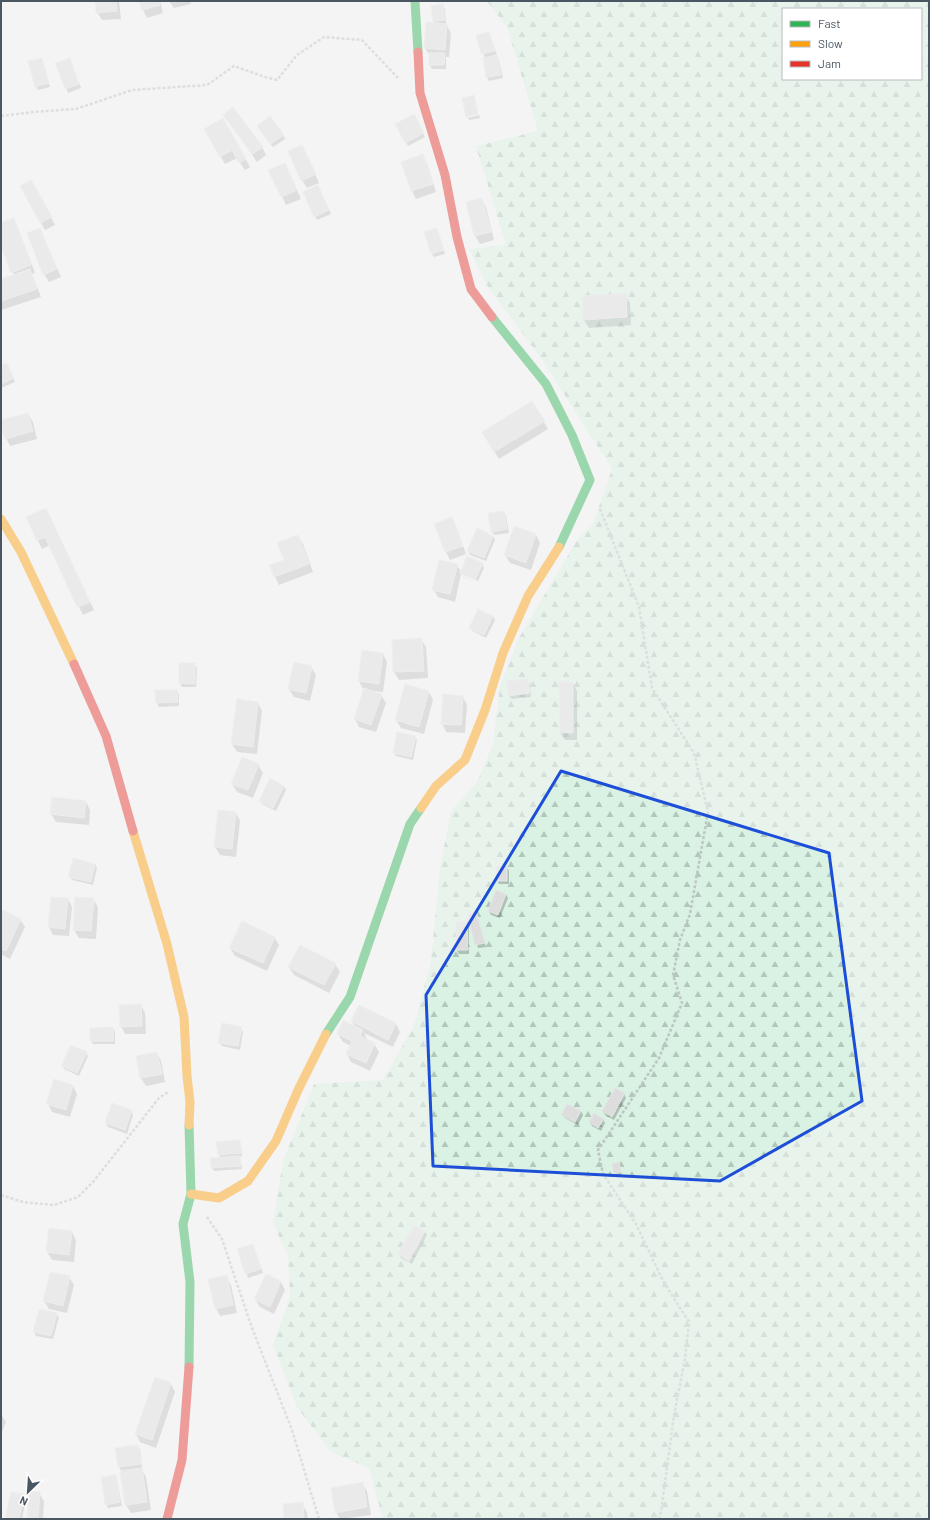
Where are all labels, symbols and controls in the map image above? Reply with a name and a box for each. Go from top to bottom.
legend [782,8,922,80]
text: Fast [818,16,841,30]
text: Slow [818,36,843,50]
text: Jam [818,56,841,70]
north arrow [8,1472,48,1512]
text: N [17,1494,30,1509]

